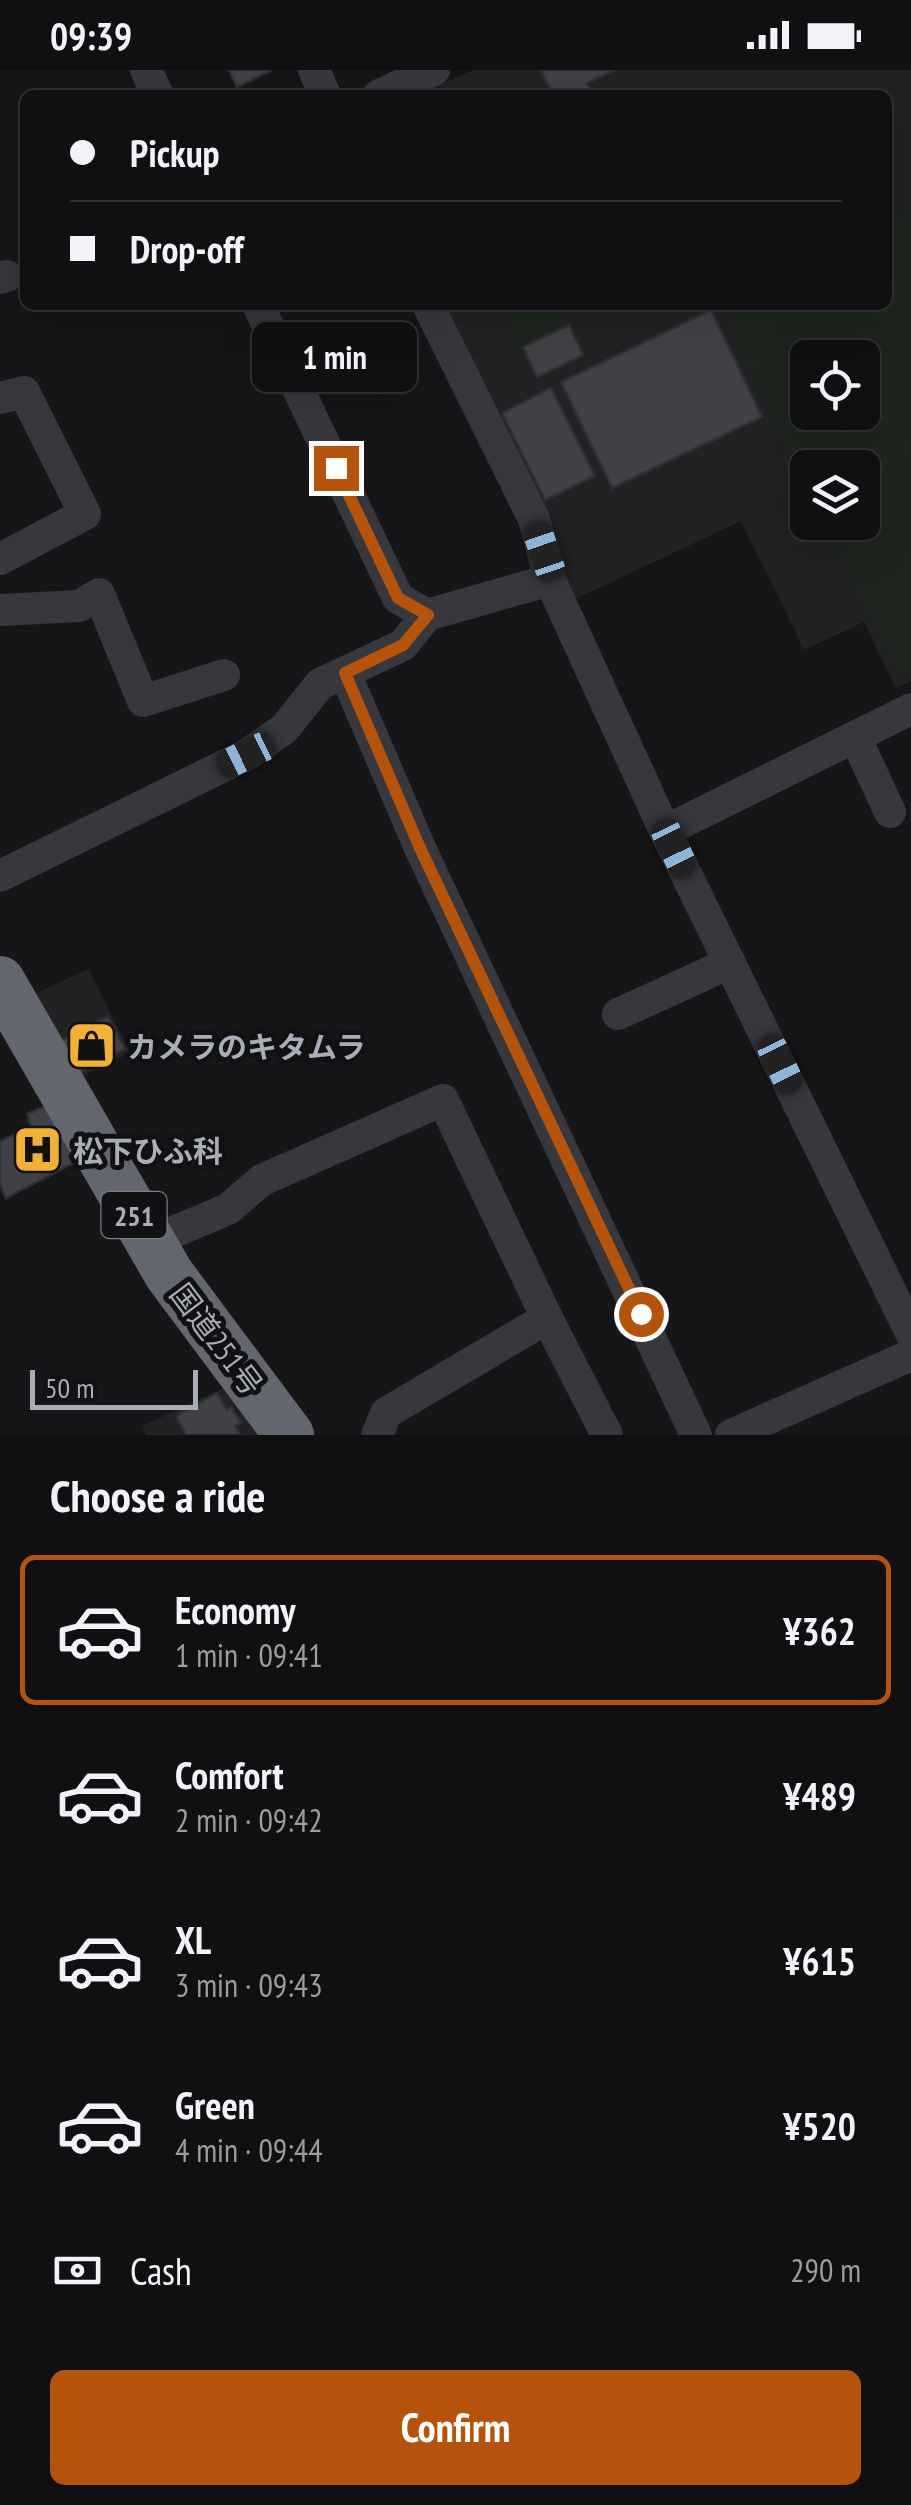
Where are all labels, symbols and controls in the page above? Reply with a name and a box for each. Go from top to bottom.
text: 09:39 [50,11,132,60]
text: Pickup [130,128,220,177]
text: Drop-off [130,224,244,273]
callout: 1 min [254,323,418,393]
text: 1 min [302,336,367,378]
map controls [790,340,880,540]
button: locate [790,340,880,430]
route end [314,446,359,491]
button: layers [790,450,880,540]
car [520,518,568,584]
car [212,728,280,782]
car [647,814,701,882]
shop icon: カメラのキタムラ [66,1020,118,1072]
place label: カメラのキタムラ [127,1027,366,1066]
car [753,1030,807,1098]
hospital icon: 松下ひふ科 [12,1124,64,1176]
place label: 松下ひふ科 [73,1131,223,1170]
road number: 251 [102,1192,166,1238]
street label: 国道251号 [162,1275,272,1403]
route start [619,1292,664,1337]
scale bar [30,1365,198,1410]
text: 50 m [45,1369,94,1406]
text: Choose a ride [50,1466,265,1524]
icon: car [55,1585,145,1675]
text: Economy [175,1585,295,1634]
text: ¥362 [783,1606,856,1655]
text: 1 min · 09:41 [175,1634,323,1676]
icon: car [55,1750,145,1840]
text: Comfort [175,1750,284,1799]
text: ¥489 [783,1771,856,1820]
text: 2 min · 09:42 [175,1799,323,1841]
icon: car [55,1915,145,2005]
text: XL [175,1915,211,1964]
text: ¥615 [783,1936,856,1985]
text: 3 min · 09:43 [175,1964,323,2006]
icon: car [55,2080,145,2170]
text: Green [175,2080,255,2129]
text: ¥520 [783,2101,856,2150]
text: 4 min · 09:44 [175,2129,323,2171]
icon: cash [50,2243,105,2298]
text: Cash [130,2246,192,2295]
text: 290 m [790,2249,861,2291]
button: Confirm [50,2370,861,2485]

